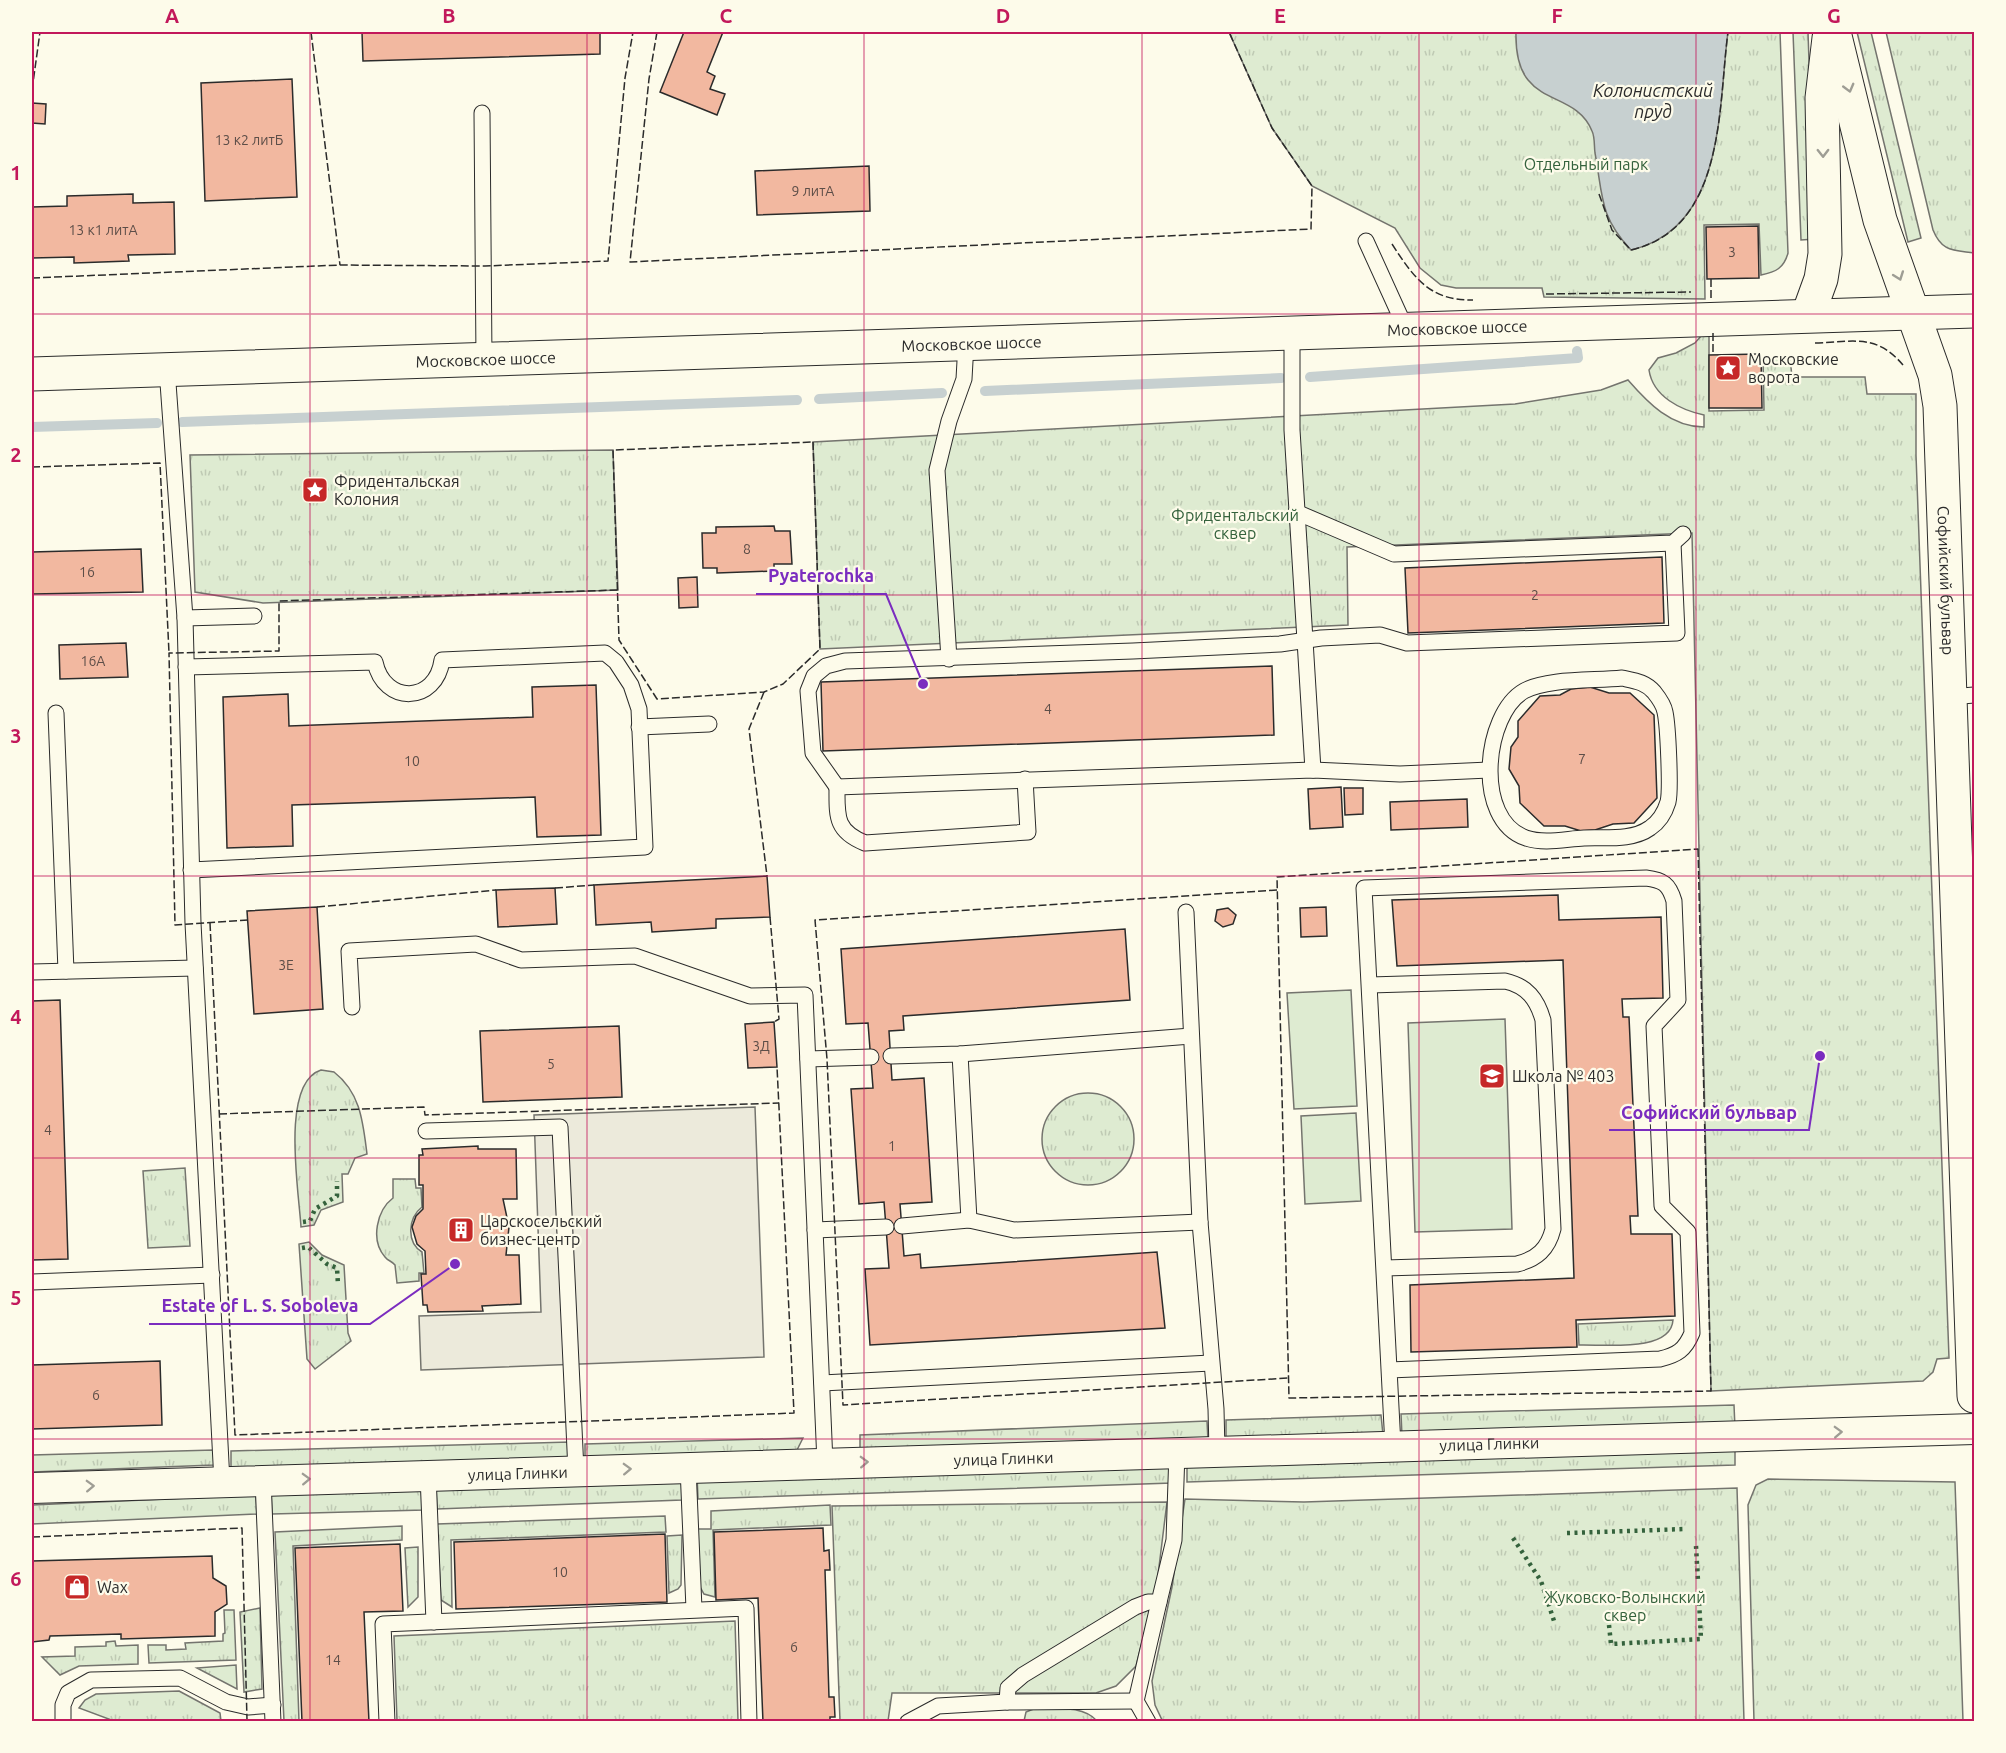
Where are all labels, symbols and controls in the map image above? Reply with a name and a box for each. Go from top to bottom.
text: A [165,4,179,27]
text: B [442,4,456,27]
text: C [720,4,733,27]
text: D [996,4,1010,27]
text: E [1274,4,1286,27]
text: F [1551,4,1563,27]
text: G [1827,4,1841,27]
water label: Колонистский пруд [1593,80,1713,121]
one-way arrow [1842,82,1854,93]
house number: 13 к2 литБ [215,132,283,148]
one-way arrow [1817,148,1830,157]
park label: Отдельный парк [1524,155,1648,173]
text: 1 [10,161,22,184]
house number: 9 литА [792,183,834,199]
house number: 13 к1 литА [68,222,138,238]
house number: 3 [1728,244,1736,260]
one-way arrow [1892,270,1904,281]
street label: Московское шоссе [1387,316,1528,339]
street label: Московское шоссе [901,332,1042,355]
street label: Московское шоссе [415,348,556,371]
place label: Московские ворота [1748,350,1839,386]
place icon: Московские ворота [1713,353,1743,383]
text: 2 [10,443,22,466]
place label: Фридентальская Колония [334,472,460,508]
place icon: Фридентальская Колония [300,475,330,505]
street label: Софийский бульвар [1934,505,1958,656]
park label: Фридентальский сквер [1171,506,1299,542]
house number: 8 [743,541,751,557]
callout: Pyaterochka [756,558,886,594]
house number: 16 [79,564,95,580]
text: Pyaterochka [768,565,874,585]
house number: 2 [1531,587,1539,603]
house number: 16А [81,653,105,669]
house number: 4 [1044,701,1052,717]
text: 3 [10,724,22,747]
house number: 7 [1578,751,1586,767]
house number: 10 [404,753,420,769]
house number: 3Е [278,957,294,973]
text: 4 [10,1005,22,1028]
house number: 3Д [752,1038,770,1054]
house number: 5 [547,1056,555,1072]
school or university icon: Школа № 403 [1477,1061,1507,1091]
place label: Школа № 403 [1512,1067,1614,1085]
callout: Софийский бульвар [1609,1094,1809,1130]
text: Софийский бульвар [1621,1102,1797,1122]
house number: 4 [44,1122,52,1138]
house number: 1 [888,1138,896,1154]
place label: Царскосельский бизнес-центр [480,1212,602,1248]
building icon: Царскосельский бизнес-центр [446,1215,476,1245]
text: 5 [10,1286,22,1309]
callout: Estate of L. S. Soboleva [149,1288,370,1324]
text: Estate of L. S. Soboleva [161,1295,359,1315]
house number: 6 [92,1387,100,1403]
one-way arrow [1834,1426,1843,1439]
street label: улица Глинки [1439,1433,1540,1454]
street label: улица Глинки [953,1448,1054,1469]
one-way arrow [859,1456,868,1468]
street label: улица Глинки [468,1463,568,1484]
one-way arrow [622,1463,631,1476]
one-way arrow [301,1473,310,1485]
one-way arrow [85,1479,94,1492]
house number: 10 [552,1564,568,1580]
text: 6 [10,1567,22,1590]
shop icon: Wax [62,1572,92,1602]
place label: Wax [97,1578,128,1596]
park label: Жуковско-Волынский сквер [1544,1588,1706,1624]
house number: 6 [790,1639,798,1655]
house number: 14 [325,1652,341,1668]

